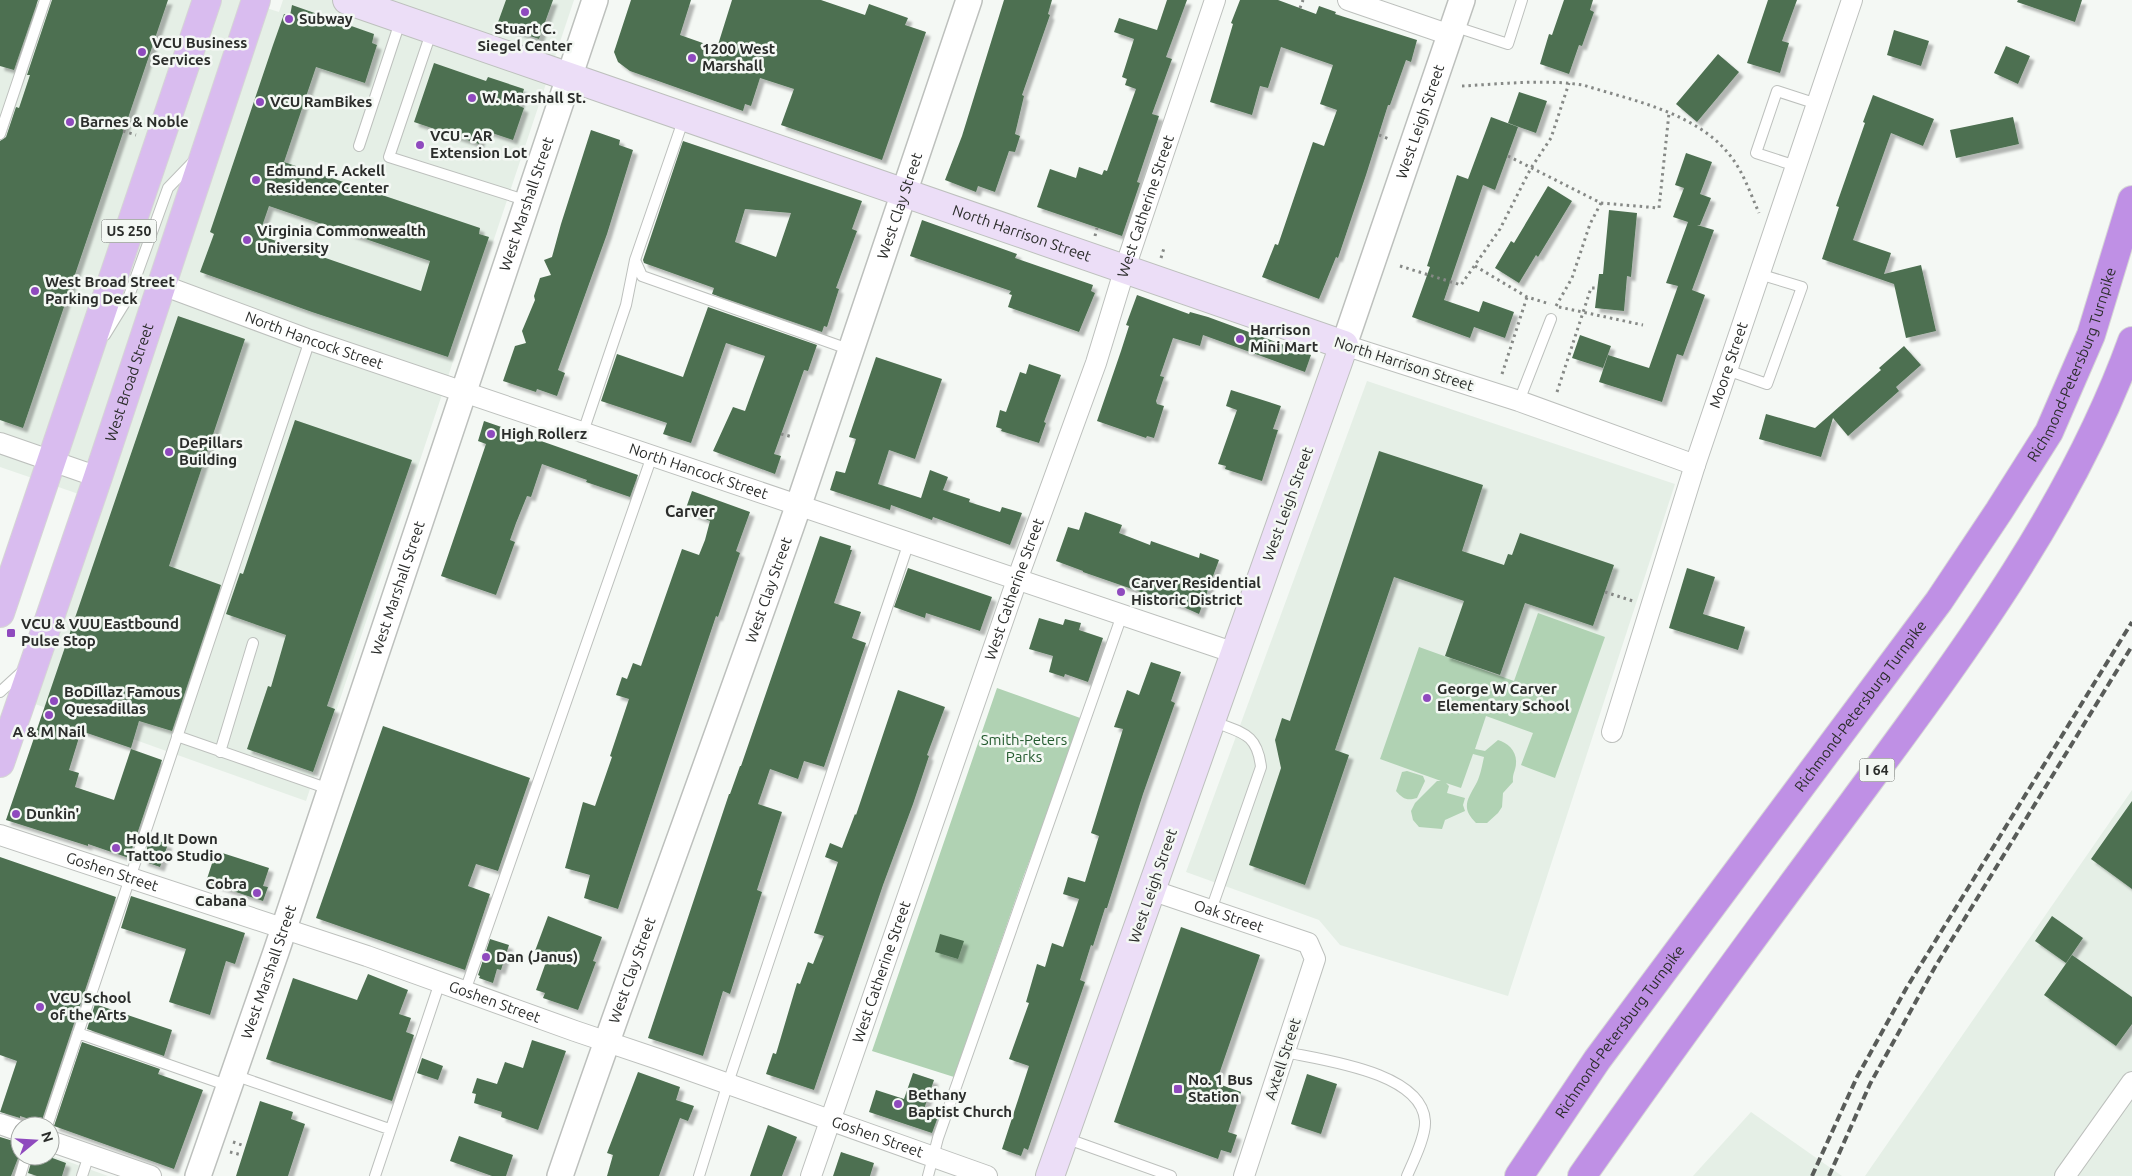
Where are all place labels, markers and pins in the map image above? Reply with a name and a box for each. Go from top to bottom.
marker: Stuart C. Siegel Center [519,6,531,18]
place label: Subway [299,10,353,27]
marker: Subway [283,13,295,25]
place label: Stuart C. Siegel Center [478,20,573,54]
place label: VCU Business Services [152,34,247,68]
place label: 1200 West Marshall [702,40,776,74]
marker: VCU Business Services [136,46,148,58]
marker: 1200 West Marshall [686,52,698,64]
place label: W. Marshall St. [482,89,586,106]
marker: W. Marshall St. [466,92,478,104]
place label: VCU RamBikes [270,93,372,110]
marker: VCU RamBikes [254,96,266,108]
place label: Barnes & Noble [80,113,189,130]
marker: Barnes & Noble [64,116,76,128]
place label: VCU - AR Extension Lot [430,127,528,161]
marker: VCU - AR Extension Lot [414,139,426,151]
place label: Edmund F. Ackell Residence Center [266,162,390,196]
marker: Edmund F. Ackell Residence Center [250,174,262,186]
place label: Virginia Commonwealth University [257,222,426,256]
marker: Virginia Commonwealth University [241,234,253,246]
place label: West Broad Street Parking Deck [45,273,175,307]
marker: West Broad Street Parking Deck [29,285,41,297]
place label: Harrison Mini Mart [1250,321,1319,355]
marker: Harrison Mini Mart [1234,333,1246,345]
place label: High Rollerz [501,425,587,442]
marker: High Rollerz [485,428,497,440]
place label: DePillars Building [179,434,243,468]
marker: DePillars Building [163,446,175,458]
place label: Carver Residential Historic District [1131,574,1261,608]
marker: Carver Residential Historic District [1115,586,1127,598]
place label: VCU & VUU Eastbound Pulse Stop [21,615,179,649]
marker: VCU & VUU Eastbound Pulse Stop [5,627,17,639]
place label: George W Carver Elementary School [1437,680,1570,714]
place label: BoDillaz Famous Quesadillas [64,683,180,717]
marker: George W Carver Elementary School [1421,692,1433,704]
marker: BoDillaz Famous Quesadillas [48,695,60,707]
marker: A & M Nail [43,709,55,721]
place label: A & M Nail [13,723,86,740]
place label: Dunkin' [26,805,79,822]
marker: Dunkin' [10,808,22,820]
place label: Hold It Down Tattoo Studio [126,830,222,864]
marker: Hold It Down Tattoo Studio [110,842,122,854]
place label: Cobra Cabana [195,875,247,909]
marker: Cobra Cabana [251,887,263,899]
place label: Dan (Janus) [496,948,578,965]
marker: Dan (Janus) [480,951,492,963]
place label: VCU School of the Arts [50,989,132,1023]
marker: VCU School of the Arts [34,1001,46,1013]
place label: No. 1 Bus Station [1188,1071,1253,1105]
marker: No. 1 Bus Station [1172,1083,1184,1095]
place label: Bethany Baptist Church [908,1086,1012,1120]
marker: Bethany Baptist Church [892,1098,904,1110]

